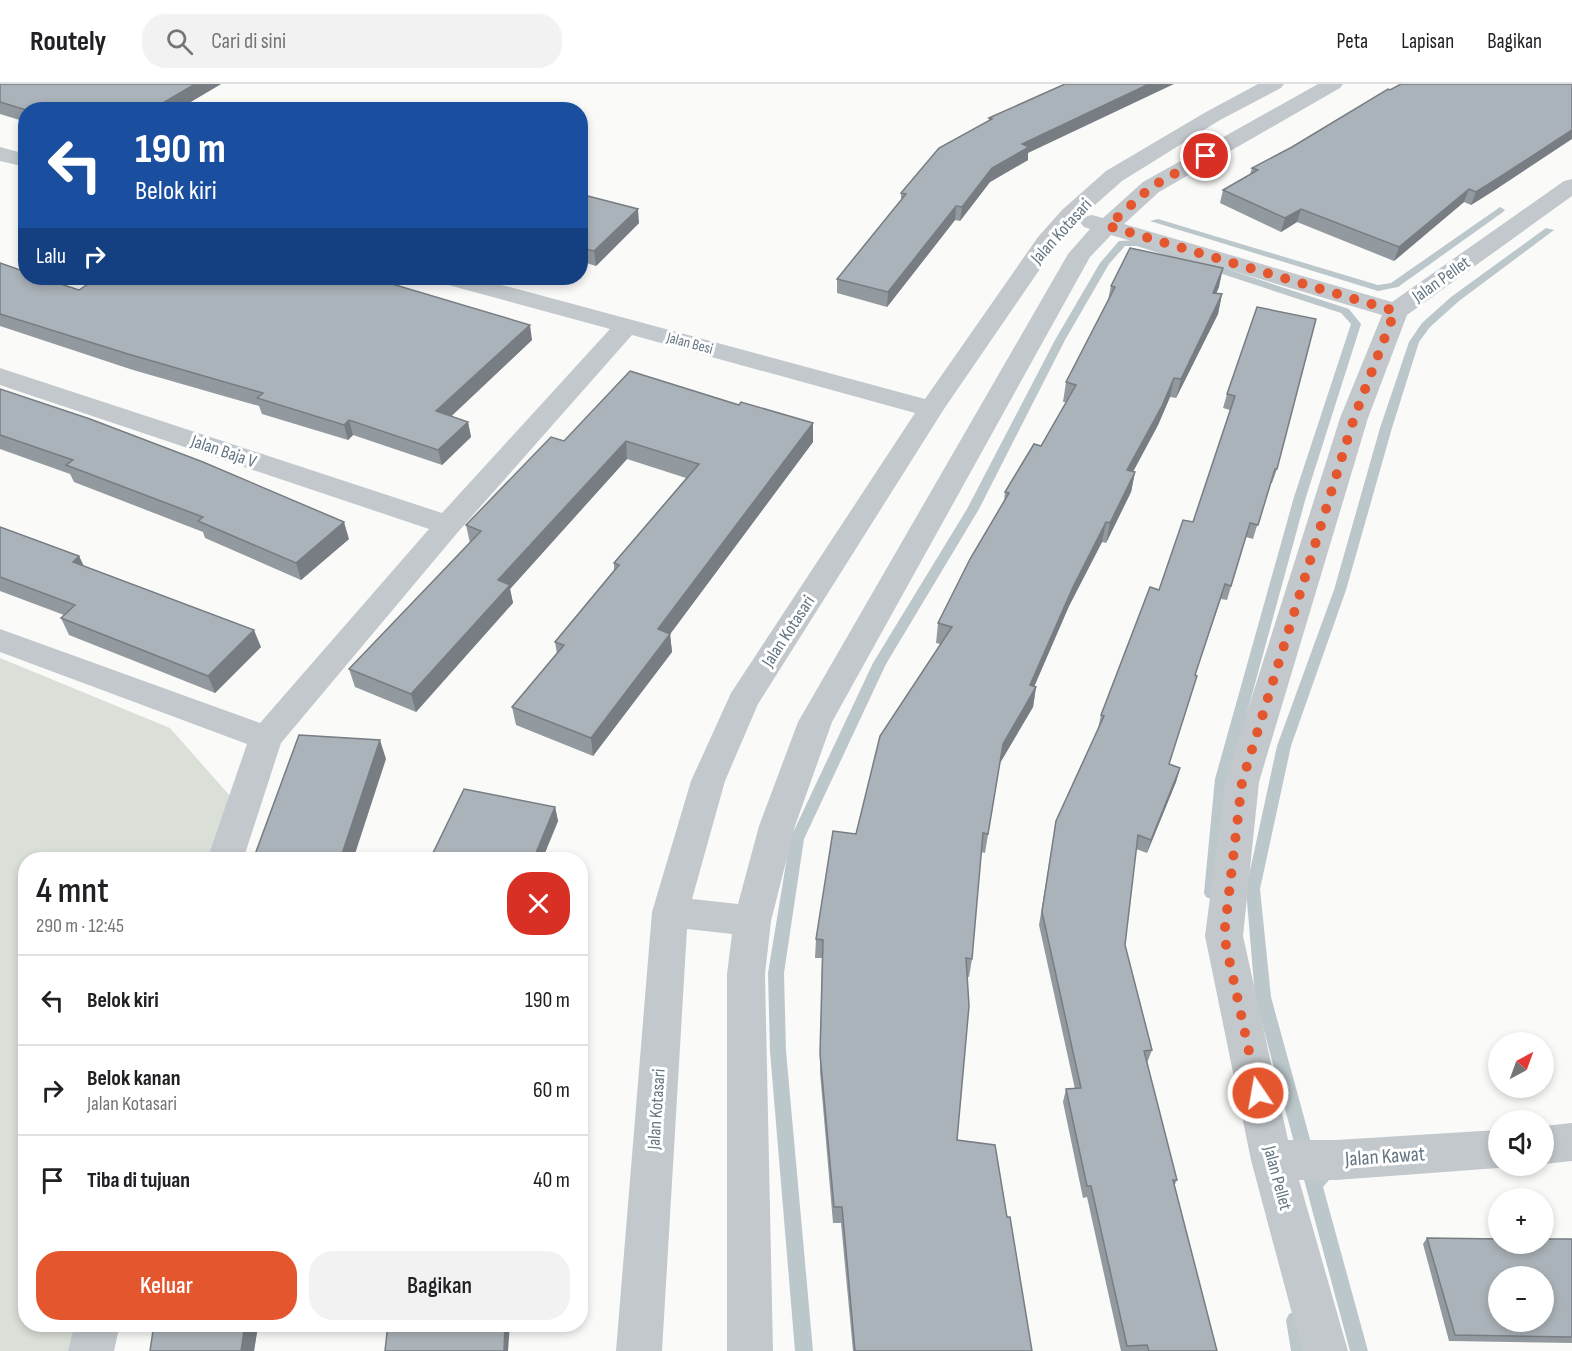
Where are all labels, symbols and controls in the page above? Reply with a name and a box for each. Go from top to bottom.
search box [142,14,562,68]
text: Routely [30,25,106,58]
icon: search [163,25,196,58]
text: Cari di sini [211,28,286,55]
text: Peta [1337,29,1368,54]
text: Lapisan [1401,29,1454,54]
text: Bagikan [1487,29,1542,54]
text: 190 m [135,124,226,175]
icon: left [36,126,114,204]
pin [1180,130,1231,181]
icon: arrive [1189,139,1222,172]
text: Belok kiri [135,175,217,207]
street label: Jalan Kotasari [1026,194,1096,269]
icon: right [78,240,111,273]
text: Lalu [36,243,66,270]
street label: Jalan Pellet [1408,252,1475,307]
street label: Jalan Besi [664,328,715,359]
street label: Jalan Baja V [188,430,259,472]
street label: Jalan Kotasari [757,592,819,672]
text: 4 mnt [36,870,109,913]
button: close [507,872,570,935]
text: 290 m · 12:45 [36,914,124,938]
icon: left [36,984,69,1017]
text: Belok kiri [87,987,159,1014]
text: 190 m [525,987,570,1014]
north arrow [1488,1032,1554,1098]
map controls [1488,1032,1554,1332]
position arrow [1226,1061,1290,1125]
text: Belok kanan [87,1065,180,1092]
street label: Jalan Kotasari [643,1068,670,1151]
icon: right [36,1074,69,1107]
text: 60 m [533,1077,570,1104]
text: Jalan Kotasari [87,1092,177,1116]
button: sound [1488,1110,1554,1176]
street label: Jalan Kawat [1343,1141,1426,1172]
street label: Jalan Pellet [1259,1143,1296,1213]
icon: arrive [36,1164,69,1197]
text: Tiba di tujuan [87,1167,190,1194]
text: 40 m [533,1167,570,1194]
button: + [1488,1188,1554,1254]
button: Keluar [36,1251,297,1320]
button: Bagikan [309,1251,570,1320]
button: − [1488,1266,1554,1332]

